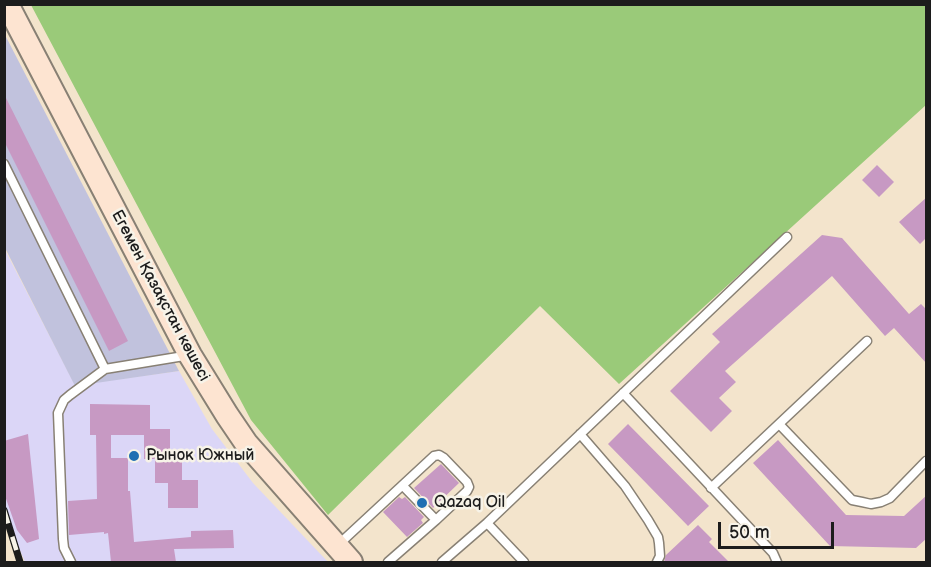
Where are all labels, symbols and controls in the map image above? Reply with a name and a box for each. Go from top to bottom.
street label: Егемен Қазақстан көшесі [107,207,213,385]
place label: Рынок Южный [146,446,254,466]
marker: Рынок Южный [127,449,141,463]
place label: Qazaq Oil [434,493,505,513]
marker: Qazaq Oil [415,496,429,510]
scale bar [721,510,836,548]
text: 50 m [729,522,770,543]

